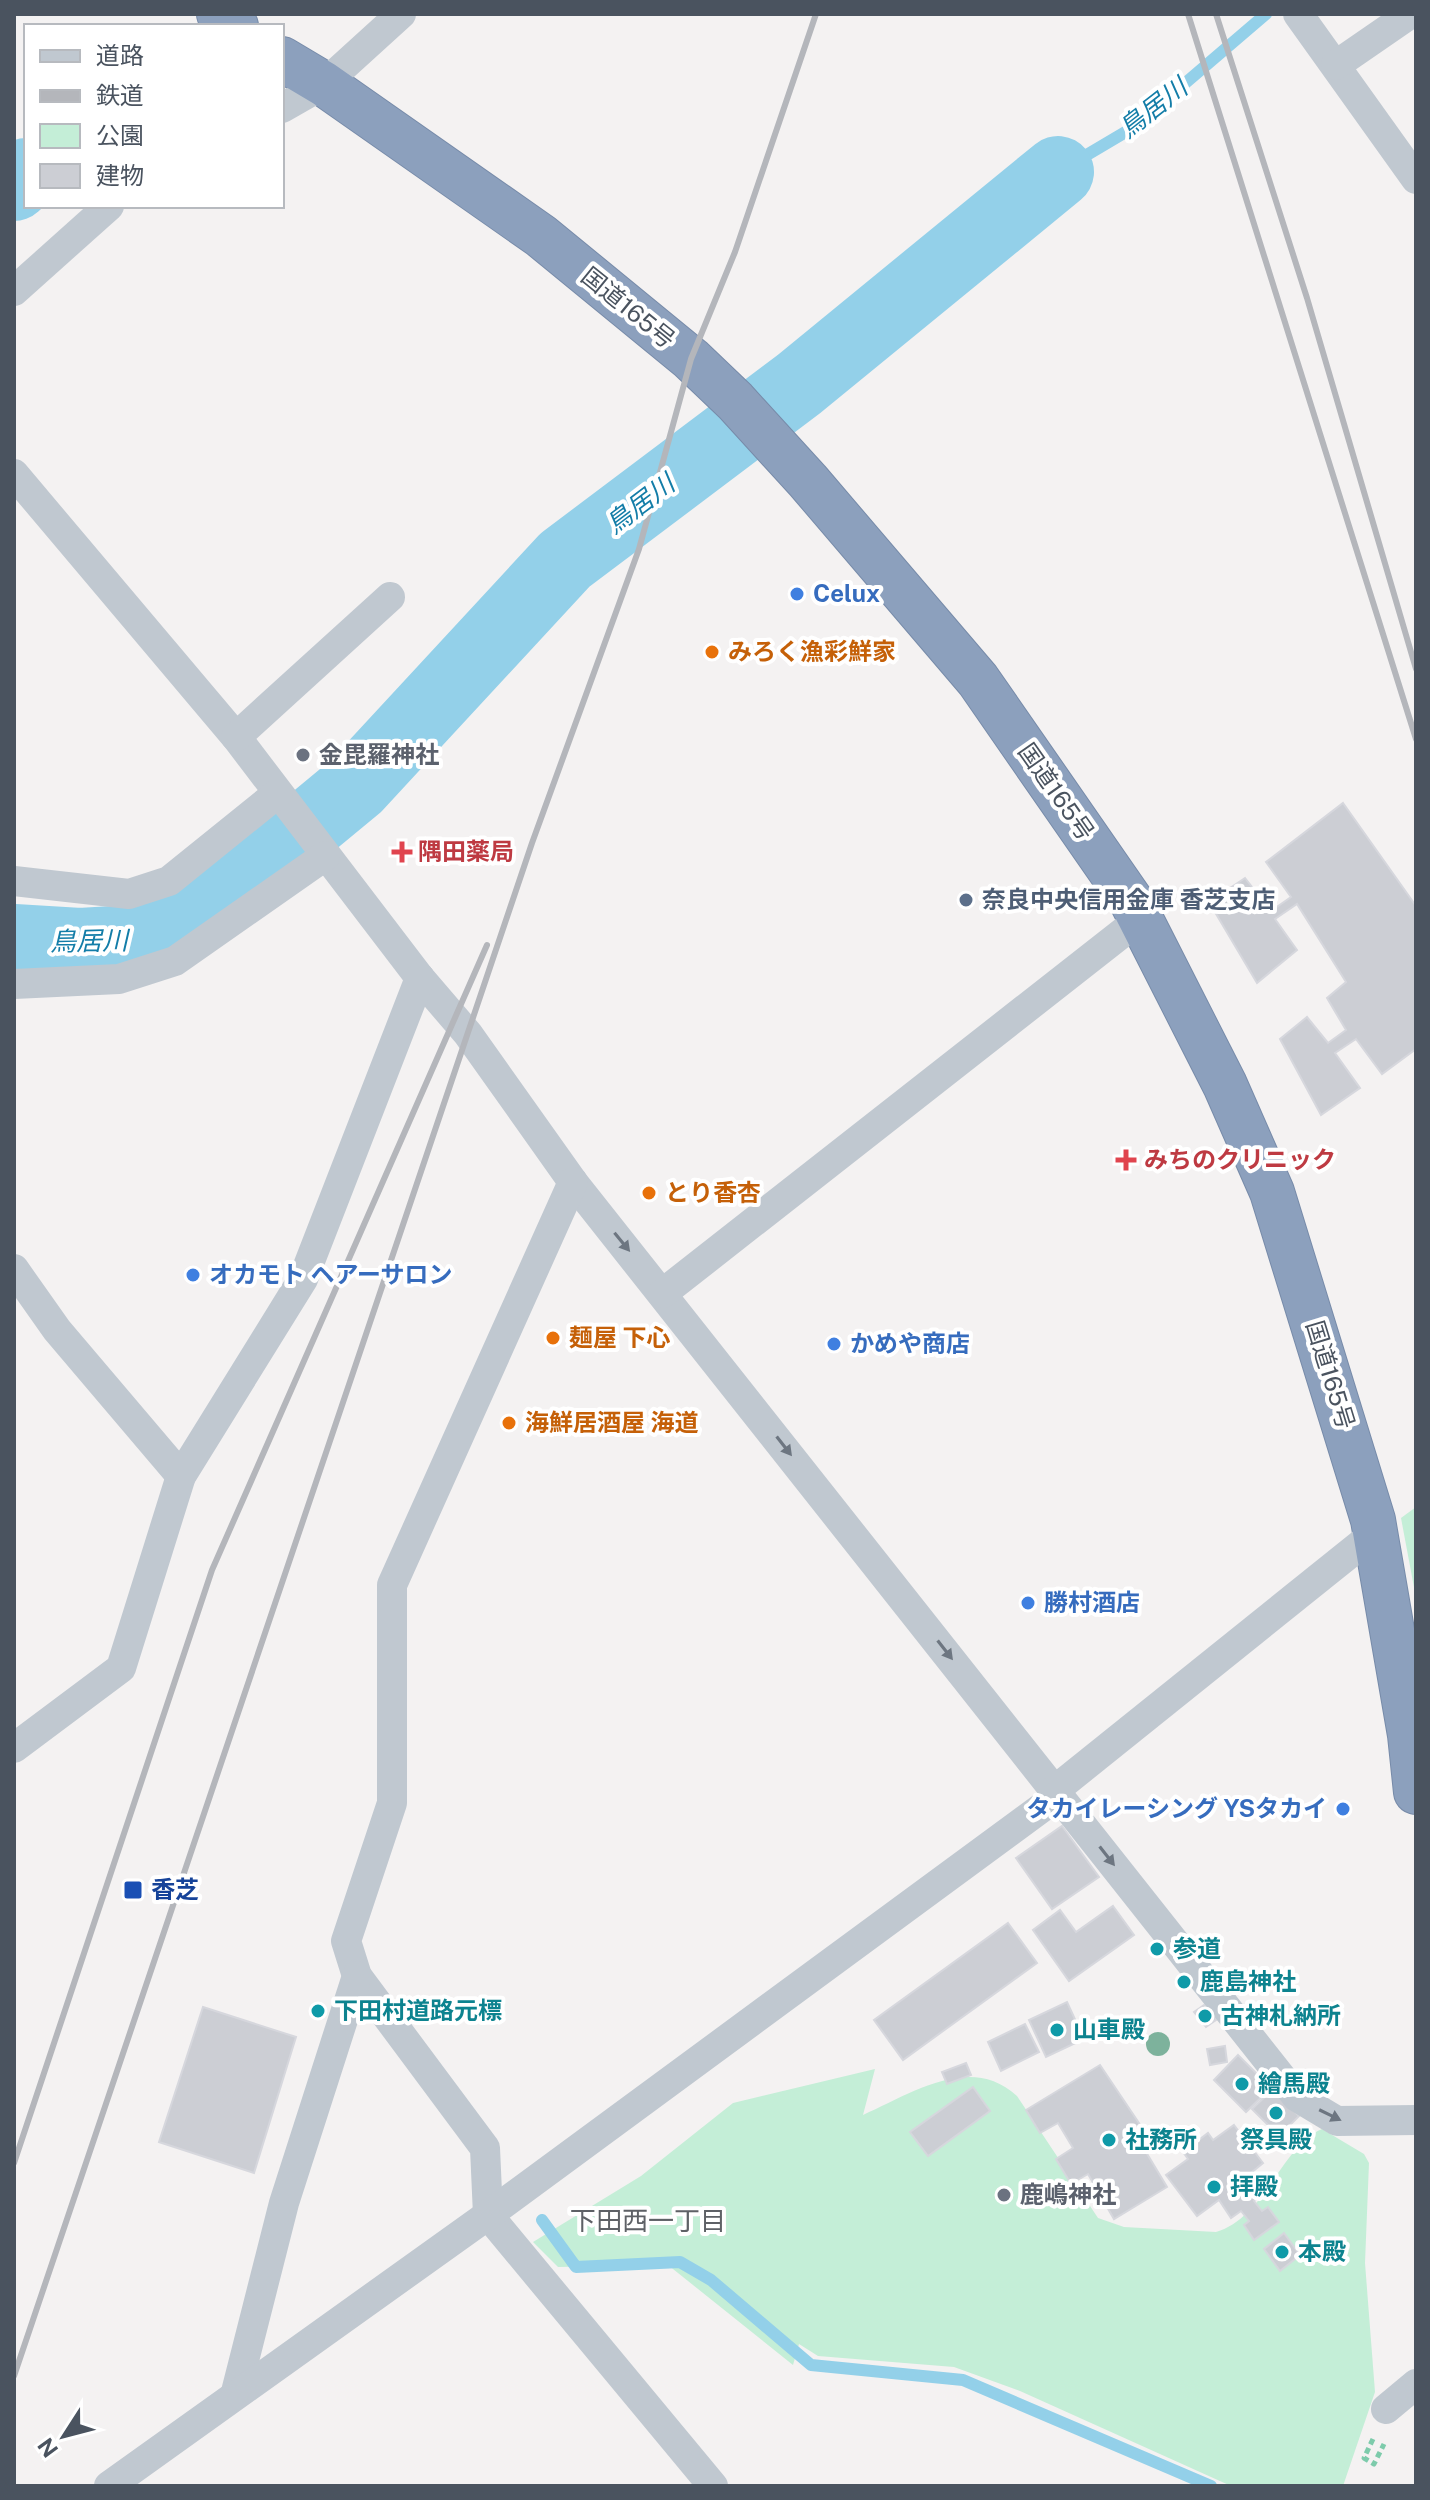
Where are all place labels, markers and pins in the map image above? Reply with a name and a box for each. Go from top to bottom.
place label: Celux [813,579,880,607]
marker: Celux [788,585,806,603]
place label: みろく漁彩鮮家 [728,637,896,665]
marker: みろく漁彩鮮家 [703,643,721,661]
place label: 金毘羅神社 [319,740,439,768]
marker: 金毘羅神社 [294,746,312,764]
place label: 隅田薬局 [418,837,514,865]
marker: 隅田薬局 [393,843,411,861]
place label: 奈良中央信用金庫 香芝支店 [982,885,1275,913]
marker: 奈良中央信用金庫 香芝支店 [957,891,975,909]
place label: みちのクリニック [1144,1145,1336,1173]
marker: みちのクリニック [1115,1149,1137,1171]
place label: とり香杏 [665,1178,761,1206]
marker: とり香杏 [640,1184,658,1202]
place label: オカモト ヘアーサロン [209,1260,453,1288]
marker: オカモト ヘアーサロン [184,1266,202,1284]
place label: 麺屋 下心 [569,1323,670,1351]
marker: 麺屋 下心 [544,1329,562,1347]
place label: かめや商店 [850,1329,970,1357]
marker: かめや商店 [825,1335,843,1353]
place label: 海鮮居酒屋 海道 [525,1408,698,1436]
marker: 海鮮居酒屋 海道 [500,1414,518,1432]
place label: 勝村酒店 [1044,1588,1140,1616]
marker: 勝村酒店 [1019,1594,1037,1612]
place label: タカイレーシング YSタカイ [1027,1794,1327,1822]
marker: タカイレーシング YSタカイ [1334,1800,1352,1818]
place label: 香芝 [151,1875,199,1903]
marker: 香芝 [122,1879,144,1901]
place label: 参道 [1173,1934,1221,1962]
marker: 参道 [1148,1940,1166,1958]
place label: 鹿島神社 [1200,1967,1296,1995]
marker: 鹿島神社 [1175,1973,1193,1991]
place label: 下田村道路元標 [334,1996,502,2024]
place label: 古神札納所 [1221,2001,1341,2029]
marker: 下田村道路元標 [309,2002,327,2020]
marker: 古神札納所 [1196,2007,1214,2025]
place label: 山車殿 [1073,2015,1145,2043]
marker: 山車殿 [1048,2021,1066,2039]
place label: 繪馬殿 [1258,2069,1330,2097]
marker: 繪馬殿 [1233,2075,1251,2093]
marker: 祭具殿 [1267,2104,1285,2122]
place label: 社務所 [1125,2125,1197,2153]
place label: 祭具殿 [1240,2125,1312,2153]
marker: 社務所 [1100,2131,1118,2149]
place label: 拝殿 [1230,2172,1278,2200]
marker: 拝殿 [1205,2178,1223,2196]
place label: 鹿嶋神社 [1020,2180,1116,2208]
marker: 鹿嶋神社 [995,2186,1013,2204]
place label: 本殿 [1298,2237,1346,2265]
marker: 本殿 [1273,2243,1291,2261]

